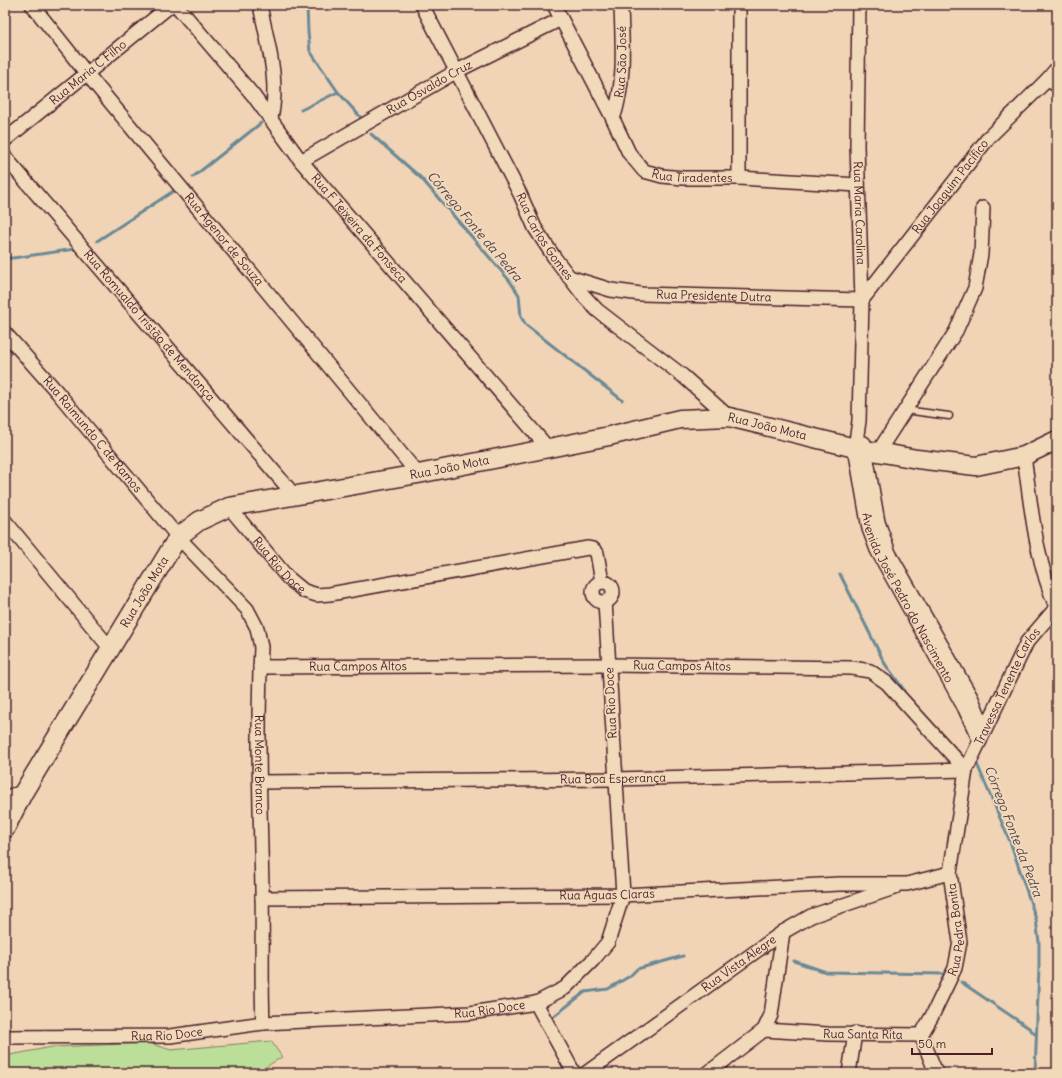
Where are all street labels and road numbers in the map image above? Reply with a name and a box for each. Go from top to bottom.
street label: Rua São José [611,26,629,99]
street label: Rua Maria C Filho [46,36,129,108]
street label: Rua Osvaldo Cruz [383,57,475,117]
street label: Rua Joaquim Pacífico [908,136,992,237]
street label: Rua Maria Carolina [850,161,869,265]
street label: Rua Tiradentes [650,165,732,185]
street label: Rua F Teixeira da Fonseca [308,170,411,286]
street label: Rua Agenor de Souza [182,190,267,289]
street label: Rua Carlos Gomes [513,190,577,283]
street label: Rua Romualdo Tristão de Mendonça [81,247,219,404]
street label: Rua Presidente Dutra [656,286,772,305]
street label: Rua Raimundo C de Ramos [40,373,146,495]
street label: Rua João Mota [726,409,808,443]
street label: Rua João Mota [409,452,491,482]
street label: Avenida José Pedro do Nascimento [859,512,957,685]
street label: Rua Rio Doce [250,534,309,596]
street label: Rua João Mota [117,553,172,630]
street label: Travessa Tenente Carlos [971,624,1043,747]
street label: Rua Campos Altos [633,657,731,674]
street label: Rua Campos Altos [309,658,407,674]
street label: Rua Rio Doce [601,667,620,739]
street label: Rua Monte Branco [252,715,268,815]
street label: Rua Boa Esperança [560,770,666,786]
street label: Rua Pedra Bonita [944,882,967,979]
street label: Rua Águas Claras [559,885,655,903]
street label: Rua Vista Alegre [698,931,779,995]
street label: Rua Rio Doce [454,997,526,1021]
street label: Rua Rio Doce [131,1024,204,1043]
street label: Rua Santa Rita [823,1026,903,1042]

